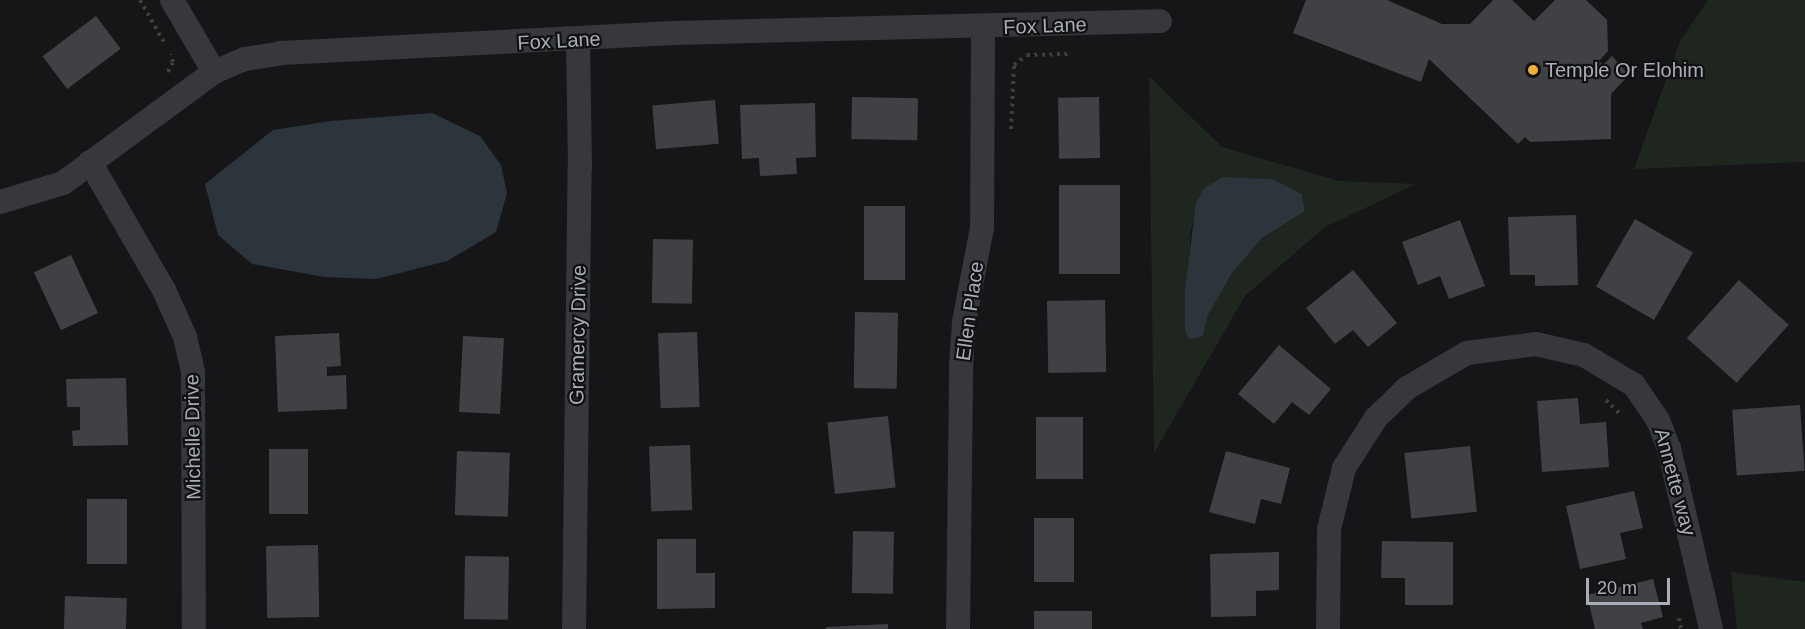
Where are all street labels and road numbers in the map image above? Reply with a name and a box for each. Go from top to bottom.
street label: Fox Lane [1003,13,1087,39]
street label: Fox Lane [517,27,601,55]
street label: Ellen Place [951,260,989,362]
street label: Gramercy Drive [565,265,591,405]
street label: Michelle Drive [180,374,206,500]
street label: Annette way [1649,426,1701,538]

